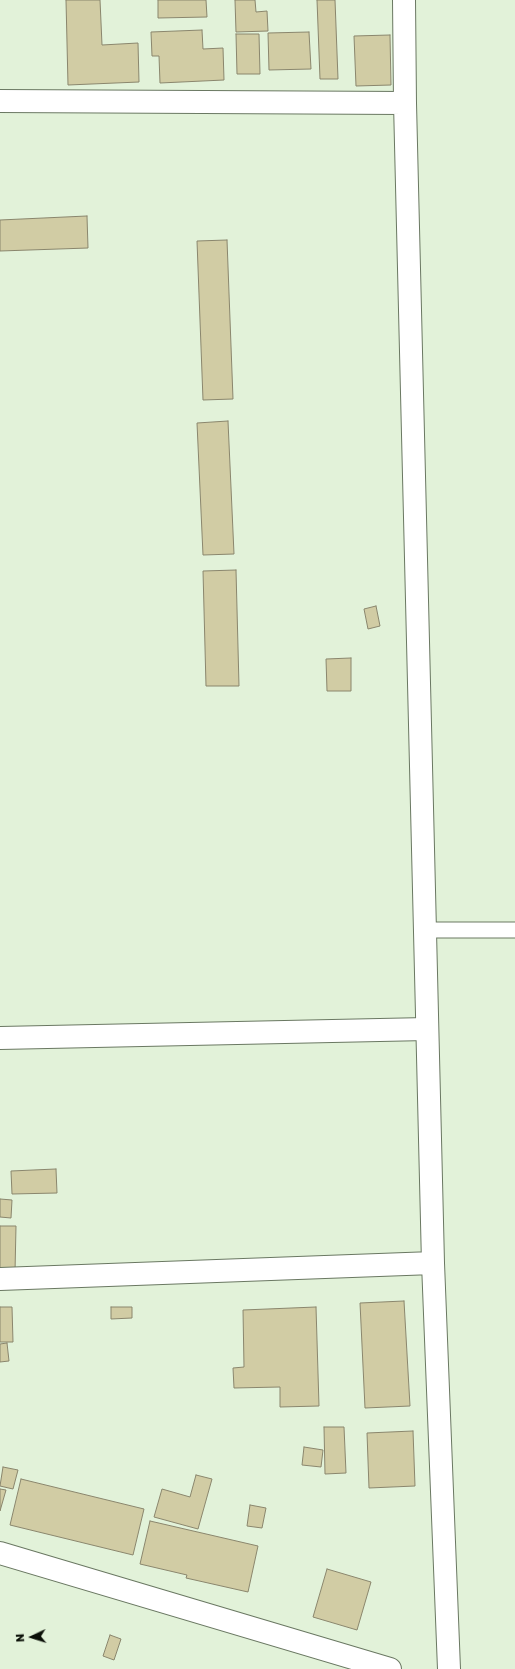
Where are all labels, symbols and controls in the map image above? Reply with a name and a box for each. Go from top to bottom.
north arrow [12,1617,52,1657]
text: N [13,1633,26,1643]

